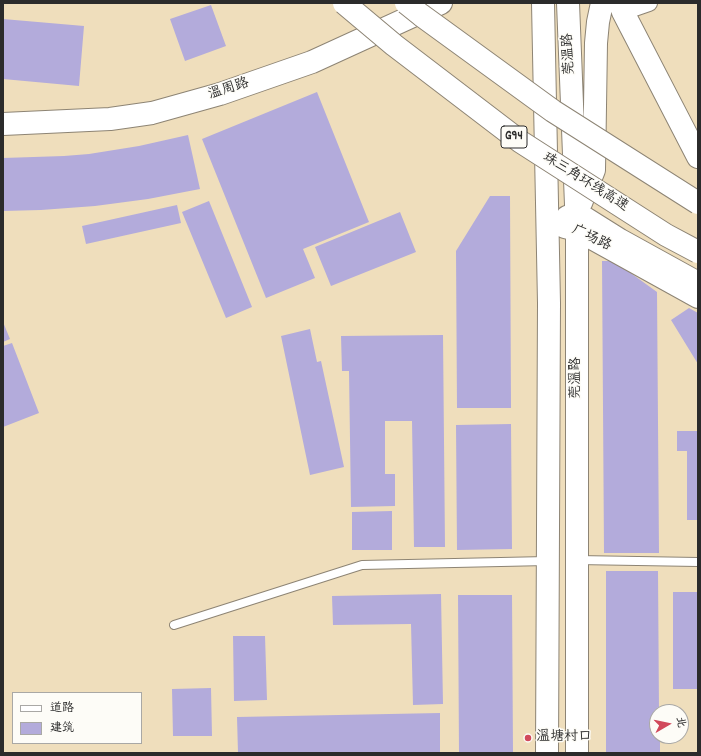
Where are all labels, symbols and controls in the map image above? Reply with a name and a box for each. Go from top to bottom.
street label: 莞温路 [561,33,579,75]
street label: 温周路 [206,76,252,104]
road number: G94 [501,126,527,148]
street label: 珠三角环线高速 [539,150,631,216]
street label: 广场路 [568,223,614,255]
street label: 莞温路 [569,357,585,399]
legend [12,692,142,744]
text: 道路 [50,700,74,717]
north arrow [649,704,689,744]
text: 北 [671,716,689,729]
text: 建筑 [50,720,74,737]
place label: 温塘村口 [536,730,592,746]
marker: 温塘村口 [523,733,533,743]

